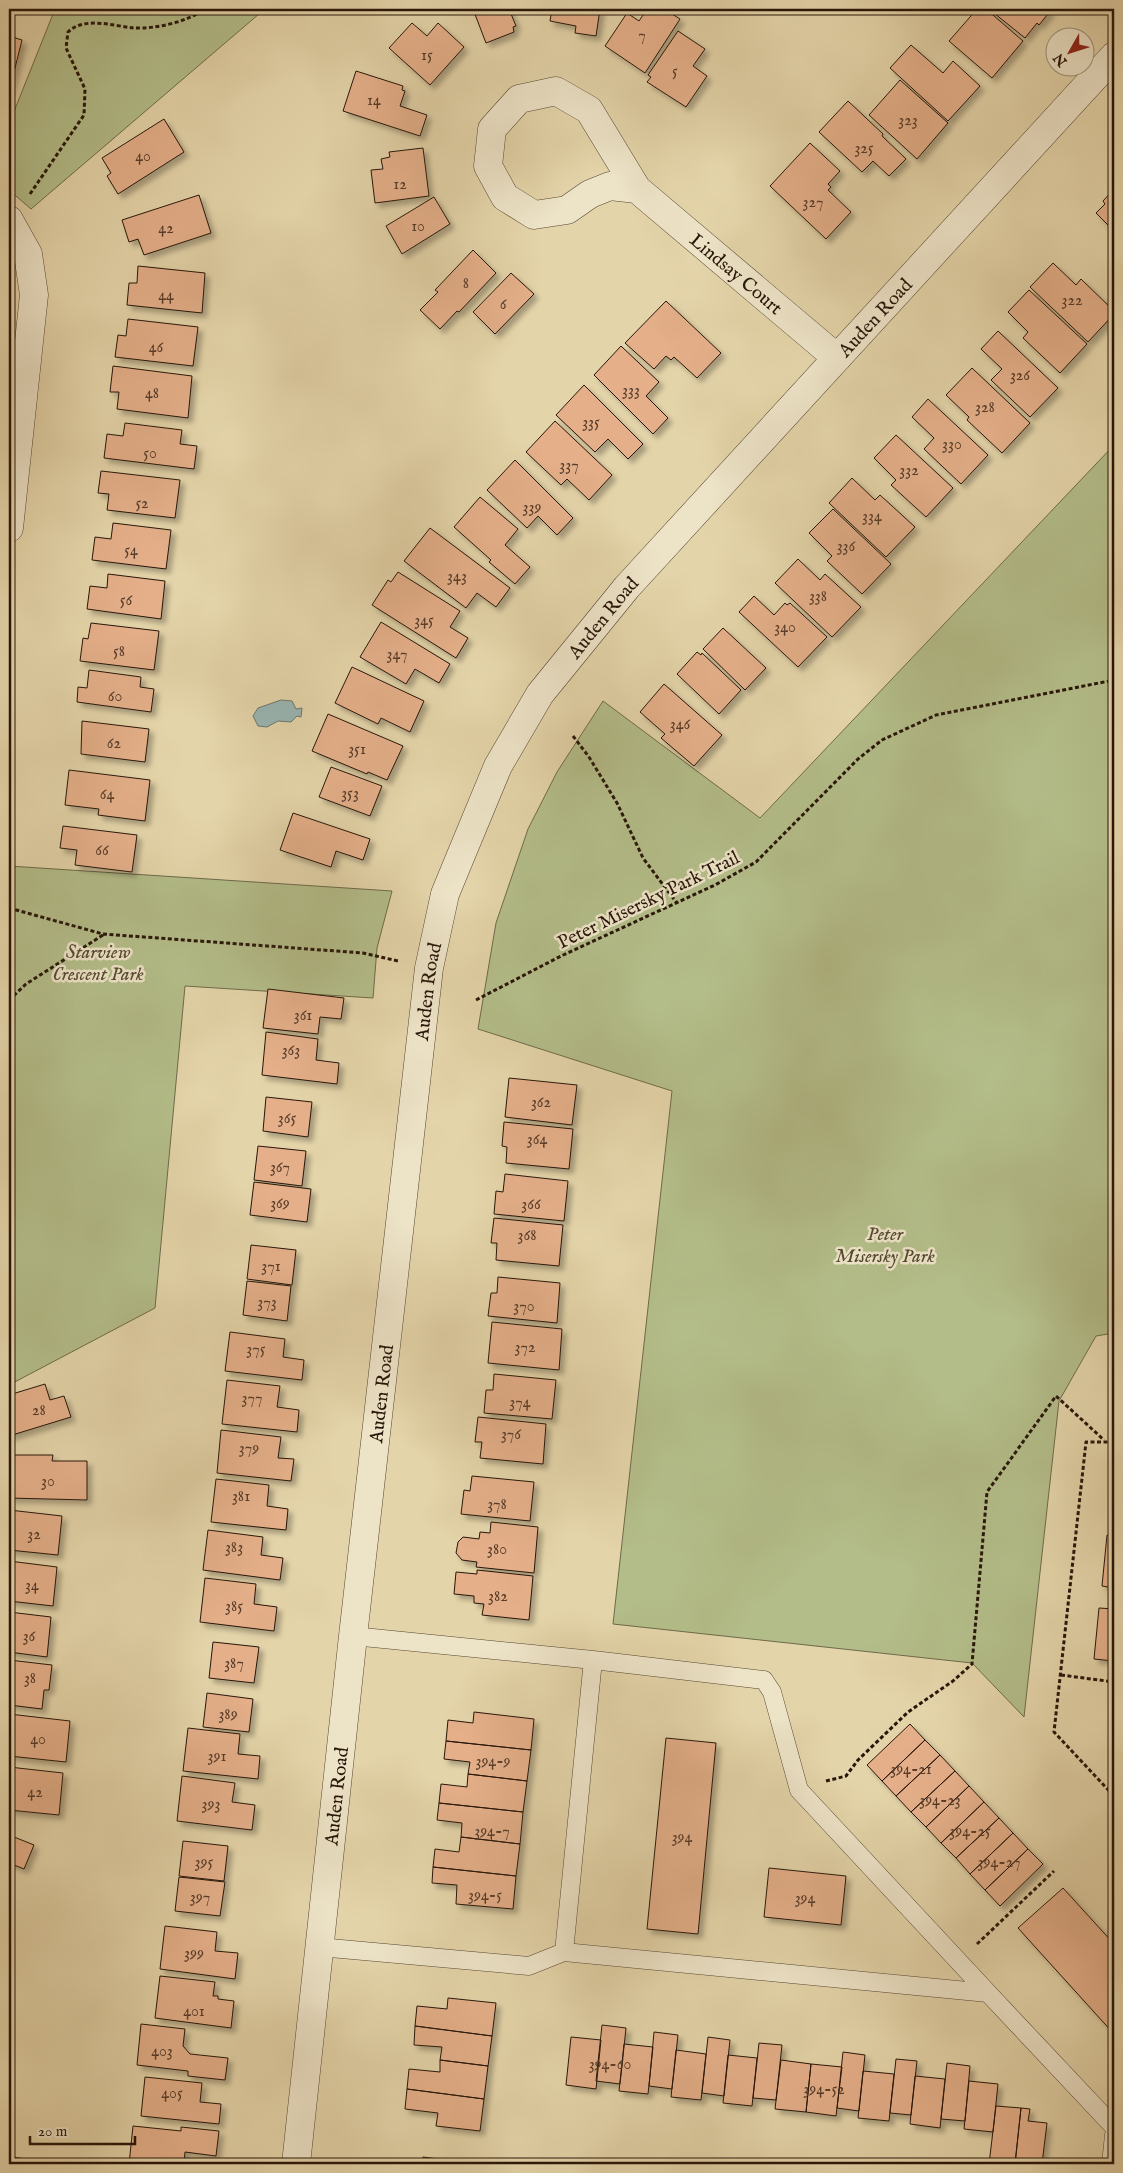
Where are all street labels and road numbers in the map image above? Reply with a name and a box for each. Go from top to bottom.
street label: Lindsay Court [684,229,787,321]
street label: Auden Road [833,273,919,364]
street label: Auden Road [563,572,645,665]
street label: Peter Misersky Park Trail [554,846,745,955]
street label: Auden Road [411,940,448,1043]
street label: Auden Road [365,1343,400,1445]
street label: Auden Road [320,1745,355,1848]

